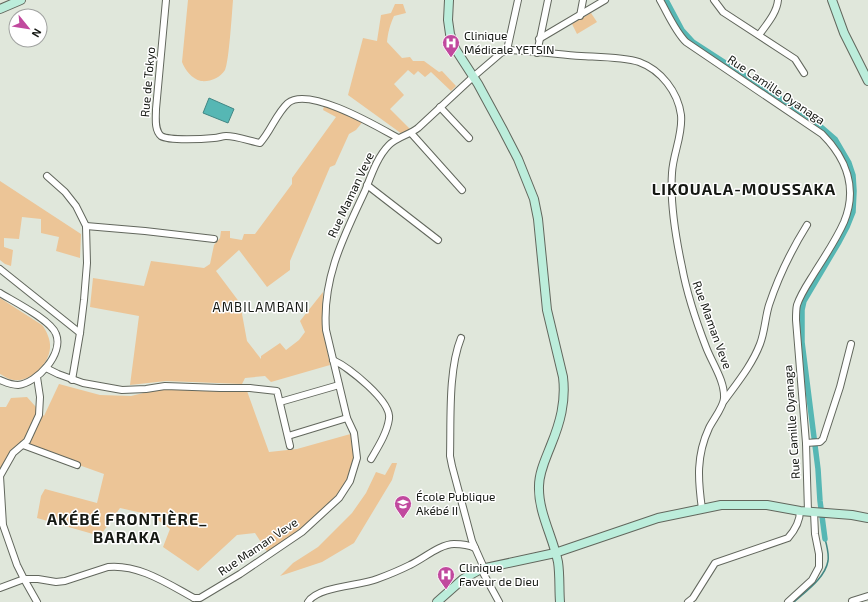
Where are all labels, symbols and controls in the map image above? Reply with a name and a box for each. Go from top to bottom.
north arrow [8,8,48,48]
text: N [29,27,45,40]
place label: Clinique Médicale YETSIN [464,28,554,56]
hospital icon: Clinique Médicale YETSIN [441,33,461,58]
street label: Rue de Tokyo [137,46,157,118]
street label: Rue Camille Oyanaga [725,51,828,127]
street label: Rue Maman Veve [324,149,376,240]
district label: LIKOUALA-MOUSSAKA [652,179,836,198]
street label: Rue Maman Veve [690,279,735,371]
district label: AMBILAMBANI [213,299,309,315]
street label: Rue Camille Oyanaga [780,365,802,480]
place label: École Publique Akébé II [416,489,495,517]
school or university icon: École Publique Akébé II [393,494,413,519]
district label: AKÉBÉ FRONTIÈRE_ BARAKA [47,509,207,546]
street label: Rue Maman Veve [215,514,300,578]
place label: Clinique Faveur de Dieu [459,560,539,588]
hospital icon: Clinique Faveur de Dieu [436,565,456,590]

